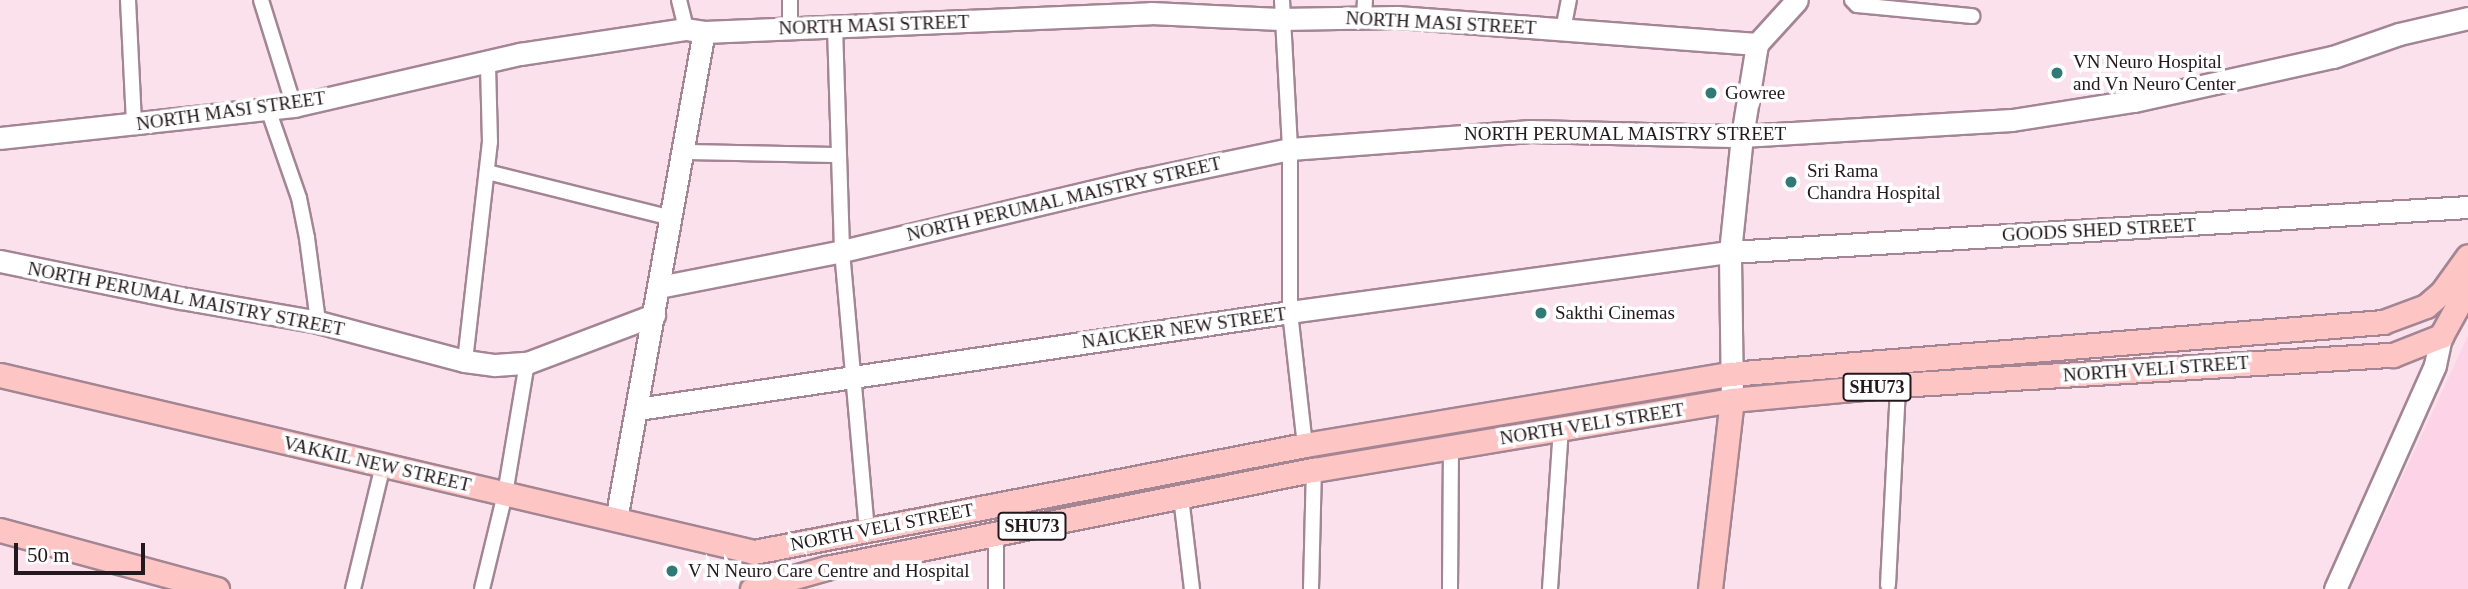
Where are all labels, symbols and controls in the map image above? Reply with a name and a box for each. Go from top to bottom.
street label: NORTH MASI STREET [1345,7,1537,39]
street label: NORTH MASI STREET [778,10,970,40]
place label: VN Neuro Hospital and Vn Neuro Center [2073,51,2236,95]
marker: VN Neuro Hospital and Vn Neuro Center [2047,63,2067,83]
place label: Gowree [1725,82,1785,104]
marker: Gowree [1703,85,1719,101]
street label: NORTH MASI STREET [135,86,327,136]
street label: NORTH PERUMAL MAISTRY STREET [1463,123,1787,145]
street label: NORTH PERUMAL MAISTRY STREET [904,152,1224,246]
place label: Sri Rama Chandra Hospital [1807,160,1941,204]
marker: Sri Rama Chandra Hospital [1781,172,1801,192]
street label: GOODS SHED STREET [2001,214,2197,246]
street label: NORTH PERUMAL MAISTRY STREET [25,257,347,341]
street label: NAICKER NEW STREET [1080,302,1288,354]
place label: Sakthi Cinemas [1555,302,1675,324]
marker: Sakthi Cinemas [1533,305,1549,321]
street label: NORTH VELI STREET [2062,351,2250,387]
road number: SHU73 [1842,372,1912,402]
street label: NORTH VELI STREET [1498,398,1686,450]
street label: VAKKIL NEW STREET [281,431,473,497]
street label: NORTH VELI STREET [788,498,976,556]
road number: SHU73 [997,512,1067,540]
scale bar [18,530,149,574]
text: 50 m [27,543,70,567]
place label: V N Neuro Care Centre and Hospital [688,560,970,582]
marker: V N Neuro Care Centre and Hospital [662,561,682,581]

